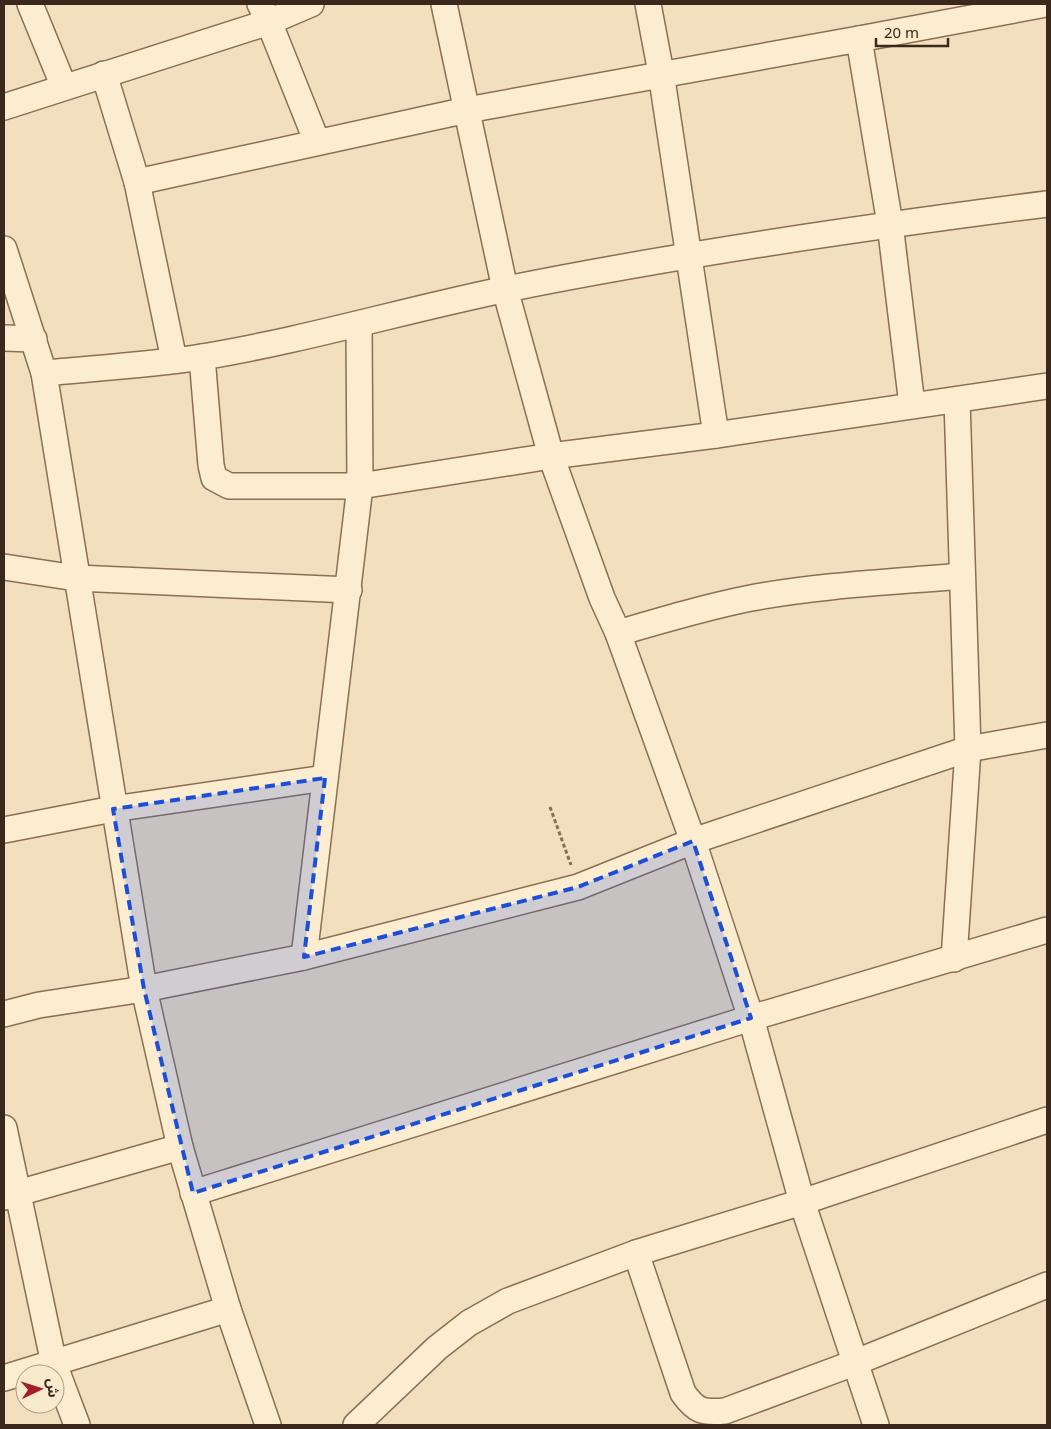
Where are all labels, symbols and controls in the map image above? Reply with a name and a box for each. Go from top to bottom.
scale bar [876,15,948,47]
text: 20 m [884,17,919,49]
north arrow [15,1364,65,1414]
text: ش [37,1378,68,1399]

